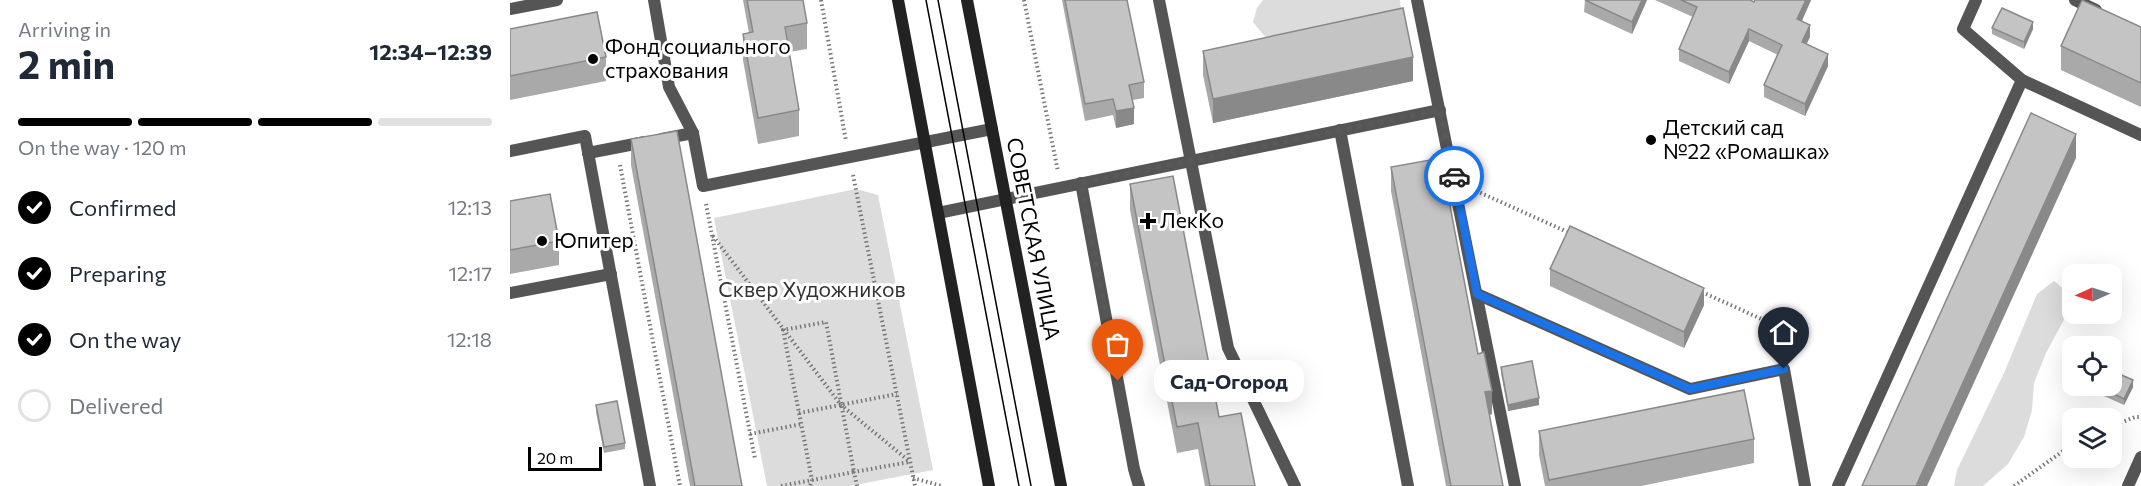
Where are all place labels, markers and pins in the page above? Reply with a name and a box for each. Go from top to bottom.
place label: Фонд социального страхования [605,33,791,82]
marker: Фонд социального страхования [586,52,600,66]
place label: Детский сад №22 «Ромашка» [1663,114,1830,163]
marker: Детский сад №22 «Ромашка» [1644,133,1658,147]
place label: ЛекКо [1160,207,1224,232]
marker: ЛекКо [1141,214,1155,228]
place label: Юпитер [554,227,634,252]
marker: Юпитер [535,234,549,248]
pin [1758,307,1809,369]
pin [1092,319,1143,381]
callout: Сад-Огород [1154,360,1304,402]

